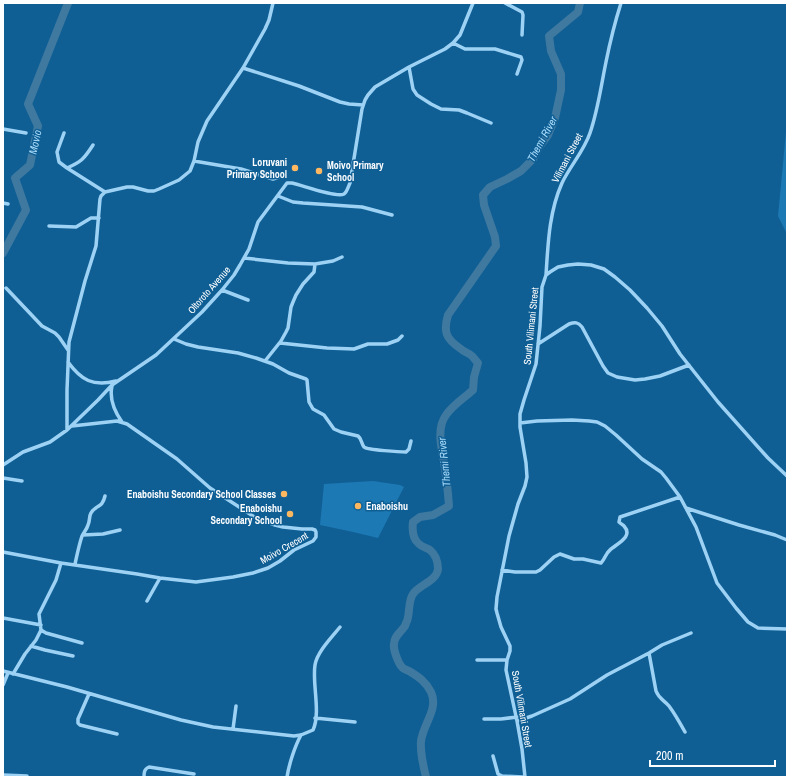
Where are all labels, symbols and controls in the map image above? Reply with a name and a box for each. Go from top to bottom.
water label: Themi River [524,113,561,164]
water label: Movio [26,129,44,155]
street label: Vilimani Street [549,130,586,185]
place label: Loruvani Primary School [227,156,287,181]
place label: Moivo Primary School [327,159,384,184]
marker: Loruvani Primary School [290,163,300,173]
marker: Moivo Primary School [314,166,324,176]
street label: Oltoroto Avenue [185,263,233,316]
street label: South Vilimani Street [520,286,542,365]
water label: Themi River [434,436,454,487]
place label: Enaboishu Secondary School Classes [127,488,276,501]
marker: Enaboishu Secondary School Classes [279,489,289,499]
place label: Enaboishu [366,500,408,513]
marker: Enaboishu [353,501,363,511]
place label: Enaboishu Secondary School [210,502,282,527]
marker: Enaboishu Secondary School [285,509,295,519]
street label: Moivo Crecent [258,529,311,567]
street label: South Vilimani Street [509,670,535,749]
scale bar [650,742,775,768]
text: 200 m [656,748,683,764]

